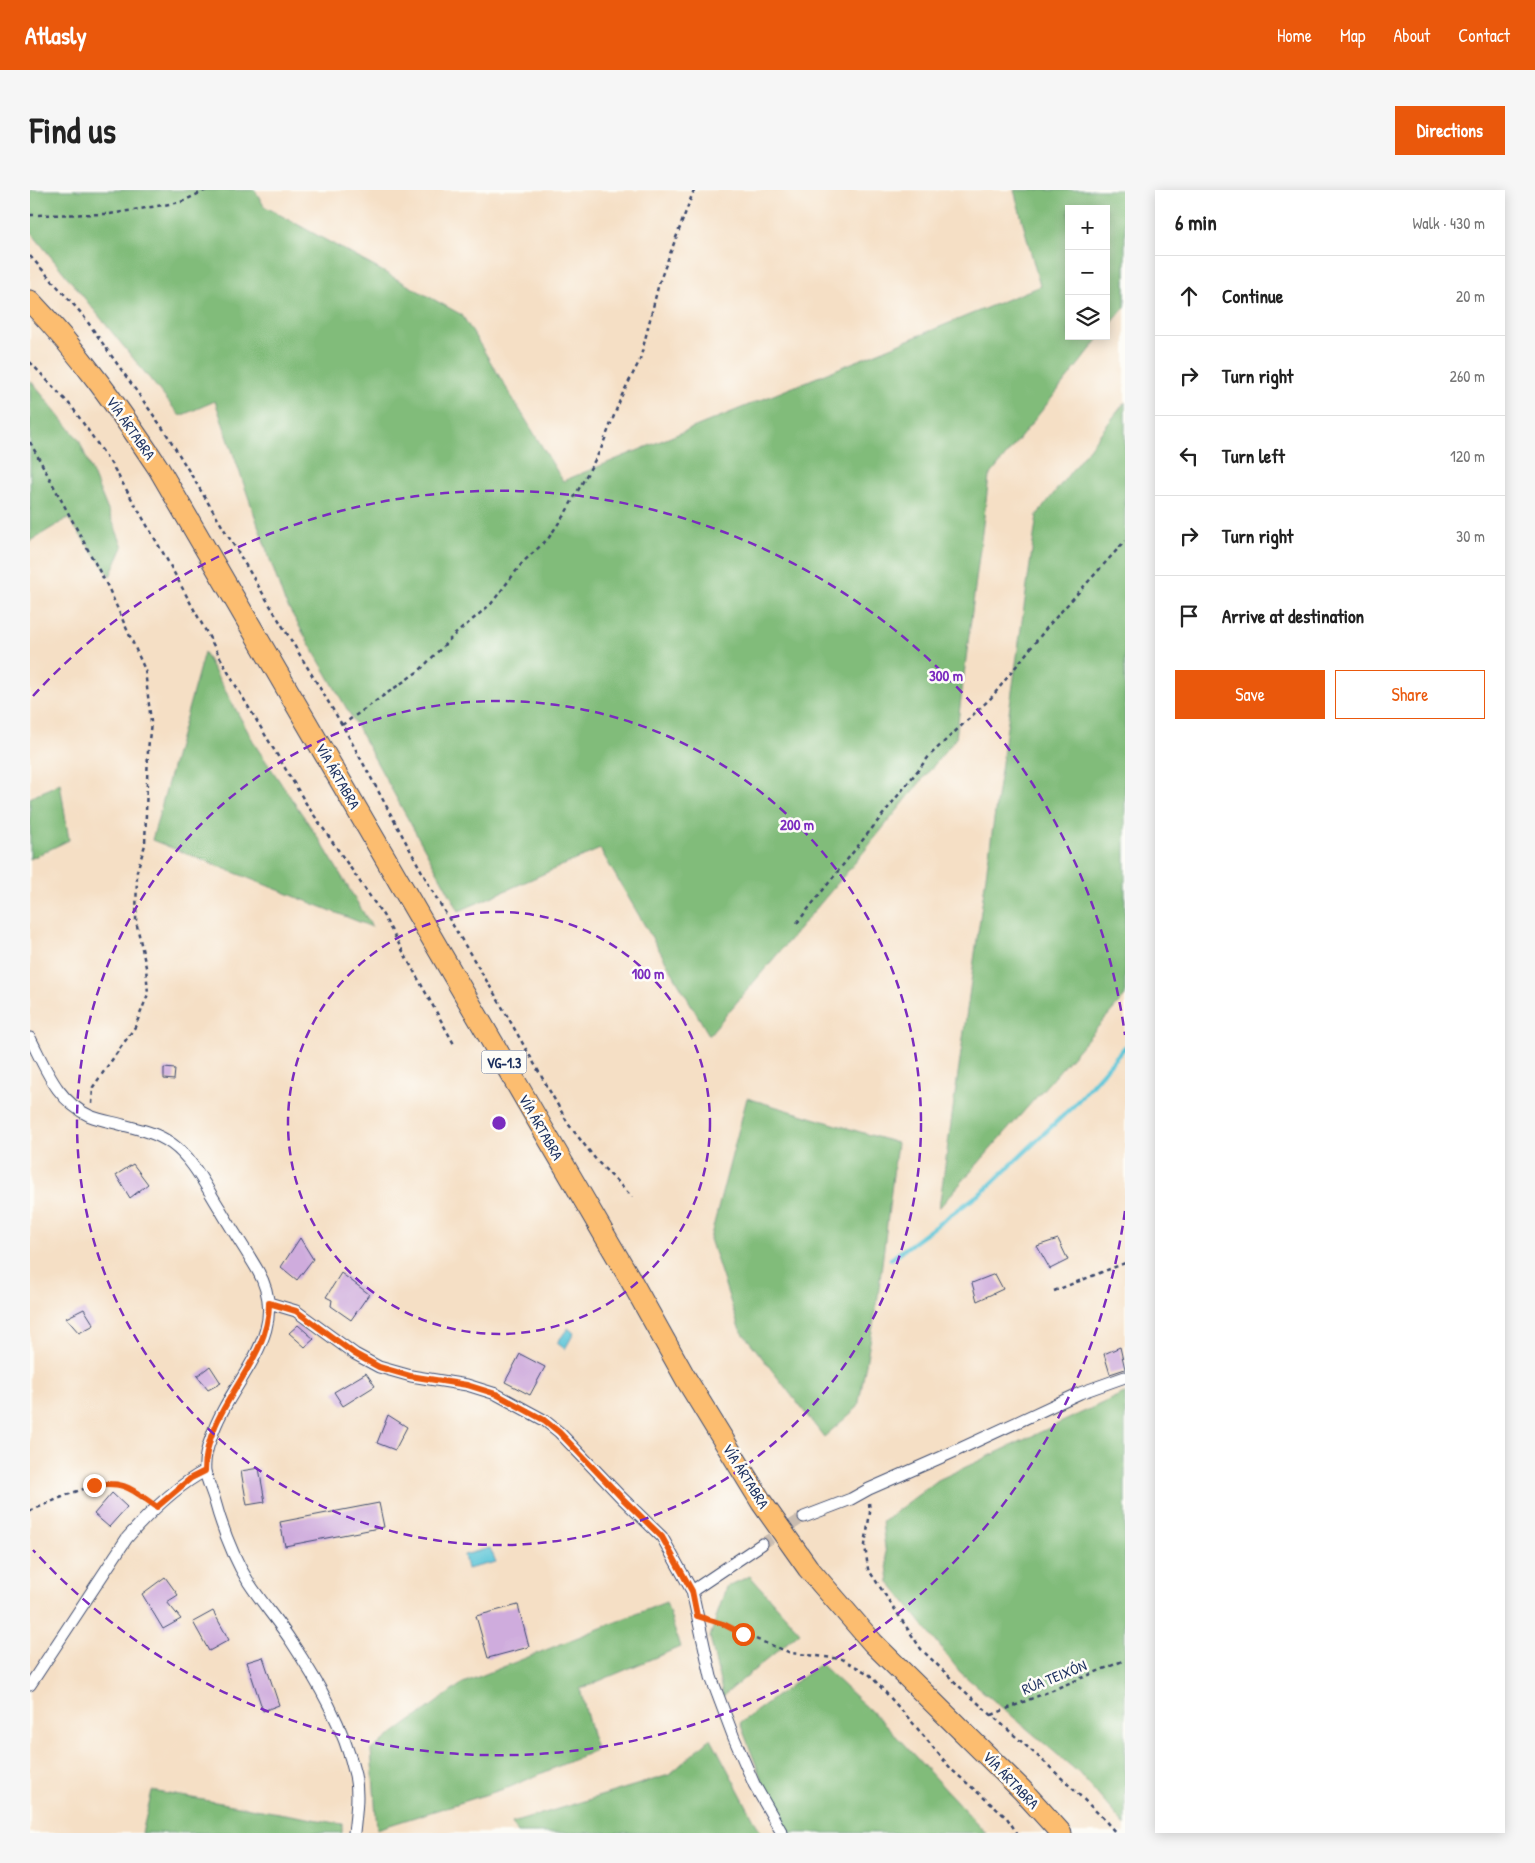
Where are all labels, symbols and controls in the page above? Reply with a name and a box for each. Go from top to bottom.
text: Atlasly [25,19,87,51]
text: Home [1277,23,1312,48]
text: Map [1340,23,1365,48]
text: About [1393,23,1430,48]
text: Contact [1458,23,1510,48]
button: Directions [1395,106,1505,155]
text: Find us [30,107,116,154]
map controls [1065,205,1110,340]
button: + [1065,205,1110,250]
text: 6 min [1175,208,1217,237]
text: Walk · 430 m [1413,212,1485,234]
button: − [1065,250,1110,295]
icon: ahead [1175,282,1203,310]
text: Continue [1222,283,1283,309]
text: 20 m [1456,285,1485,307]
button: layers [1065,295,1110,340]
icon: right [1175,362,1203,390]
text: Turn right [1222,363,1293,389]
text: 260 m [1449,365,1485,387]
street label: VÍA ÁRTABRA [101,392,161,464]
icon: left [1175,442,1203,470]
text: Turn left [1222,443,1285,469]
text: 120 m [1450,445,1485,467]
icon: right [1175,522,1203,550]
text: Turn right [1222,523,1293,549]
text: 30 m [1456,525,1485,547]
icon: arrive [1175,602,1203,630]
text: Arrive at destination [1222,603,1364,629]
text: 300 m [929,665,963,686]
button: Save [1175,670,1325,719]
button: Share [1335,670,1485,719]
street label: VÍA ÁRTABRA [311,739,366,813]
text: 200 m [780,814,814,835]
text: 100 m [632,963,664,984]
road number: VG-1.3 [482,1050,526,1074]
street label: VÍA ÁRTABRA [514,1090,569,1164]
centre of rings [490,1114,508,1132]
street label: VÍA ÁRTABRA [718,1440,775,1513]
route end [83,1474,106,1497]
route start [732,1623,755,1646]
street label: RÚA TEIXÓN [1018,1654,1090,1700]
street label: VÍA ÁRTABRA [978,1746,1044,1814]

